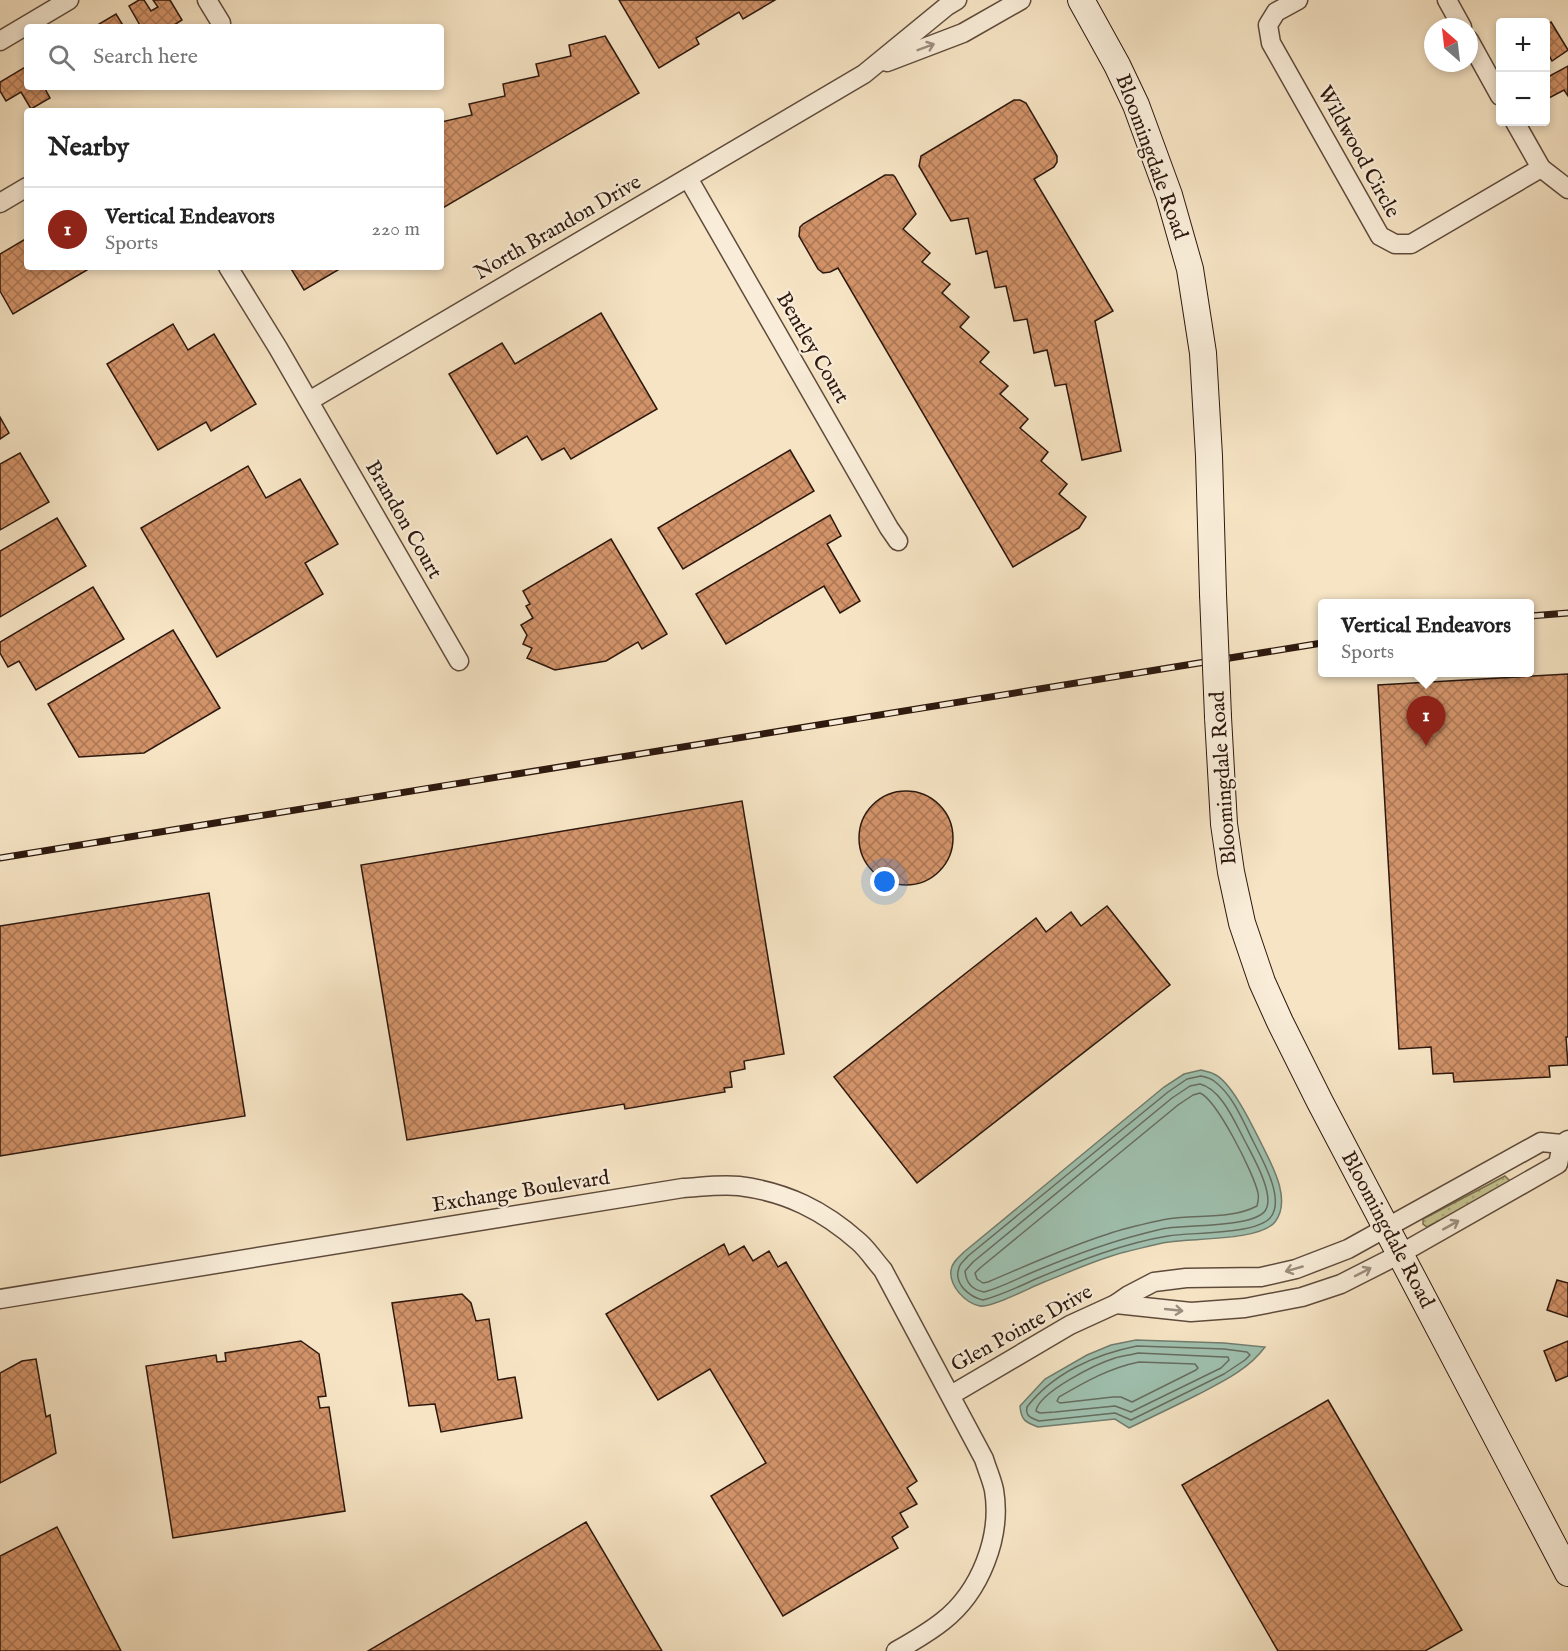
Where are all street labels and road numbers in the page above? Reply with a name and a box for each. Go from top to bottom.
street label: Bloomingdale Road [1109,71,1194,244]
street label: Wildwood Circle [1311,81,1406,223]
street label: North Brandon Drive [470,169,647,287]
street label: Bentley Court [769,287,855,409]
street label: Brandon Court [358,456,448,584]
street label: Bloomingdale Road [1204,689,1244,866]
street label: Bloomingdale Road [1334,1147,1440,1314]
street label: Exchange Boulevard [430,1165,612,1219]
street label: Glen Pointe Drive [946,1279,1098,1379]

